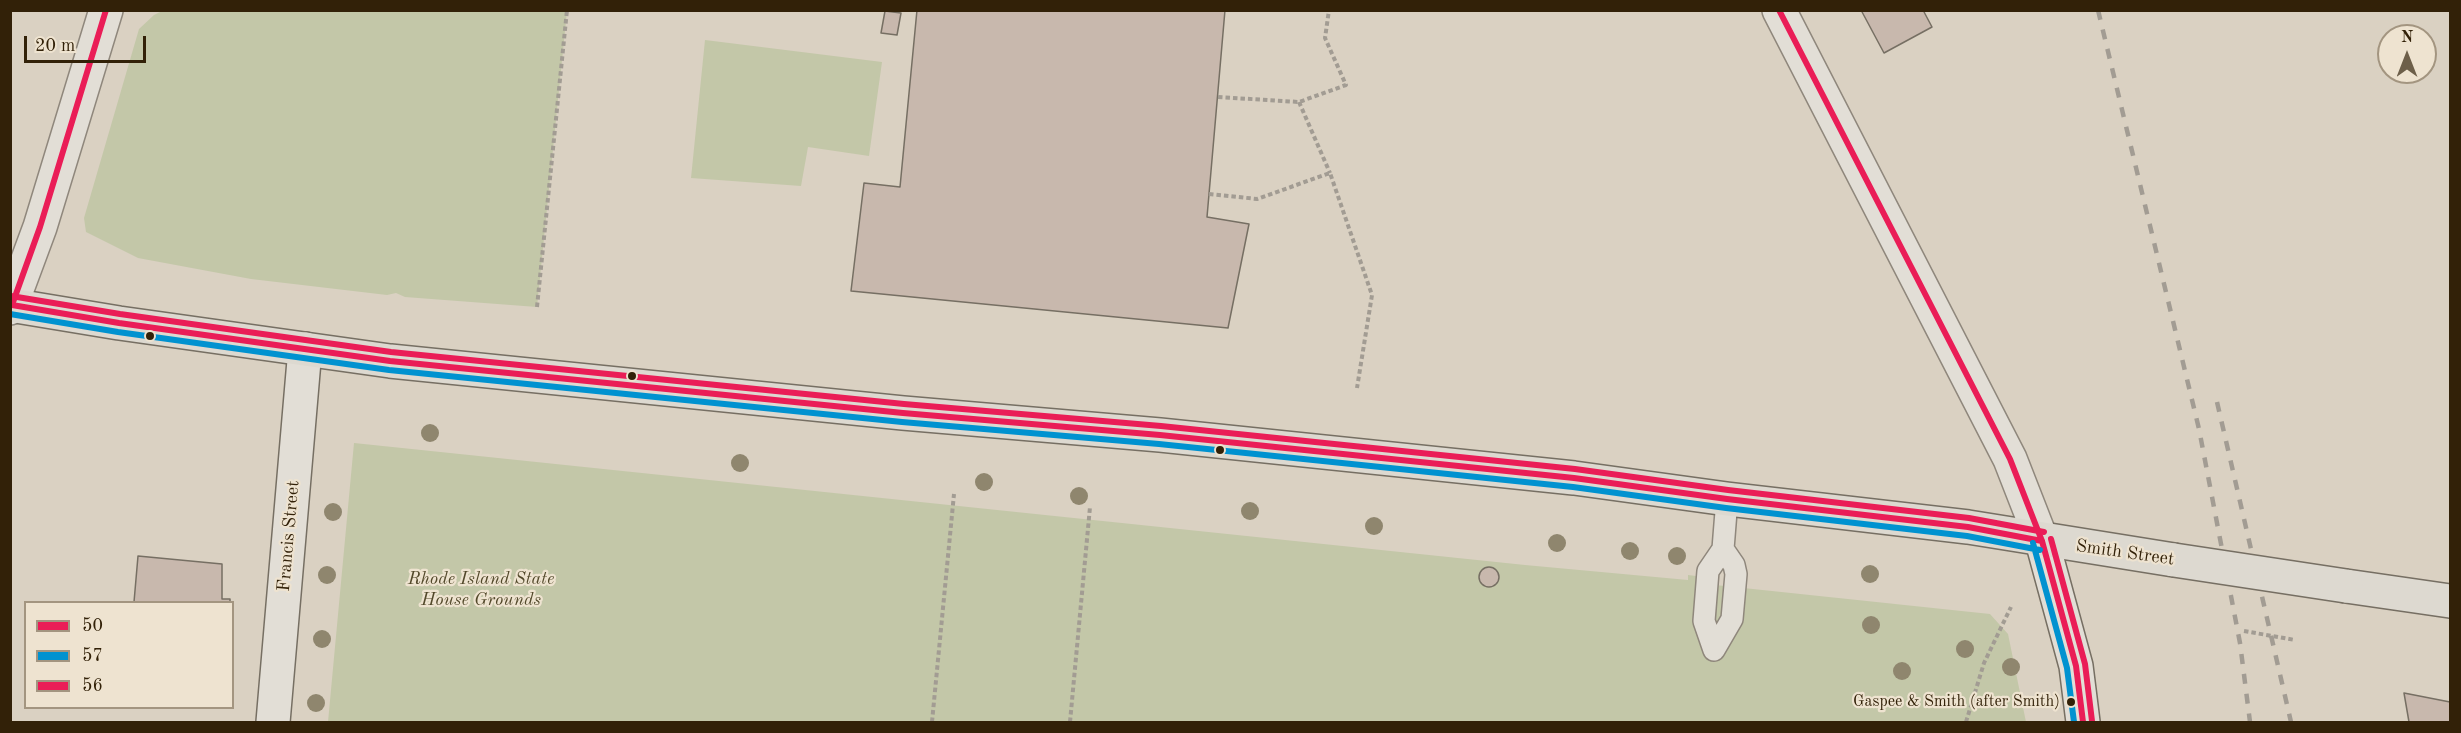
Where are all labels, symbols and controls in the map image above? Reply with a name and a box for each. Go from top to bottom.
scale bar [27,24,148,62]
north arrow [2377,24,2437,84]
text: N [2401,30,2413,46]
text: 20 m [35,37,75,55]
unlabelled marker [144,330,156,342]
unlabelled marker [626,370,638,382]
unlabelled marker [1214,444,1226,456]
street label: Francis Street [273,480,305,592]
street label: Smith Street [2074,535,2176,571]
park label: Rhode Island State House Grounds [408,568,554,610]
legend [24,601,234,709]
text: 50 [82,617,103,635]
text: 57 [82,647,103,665]
text: 56 [82,677,103,695]
place label: Gaspee & Smith (after Smith) [1853,692,2060,712]
marker: Gaspee & Smith (after Smith) [2065,696,2077,708]

